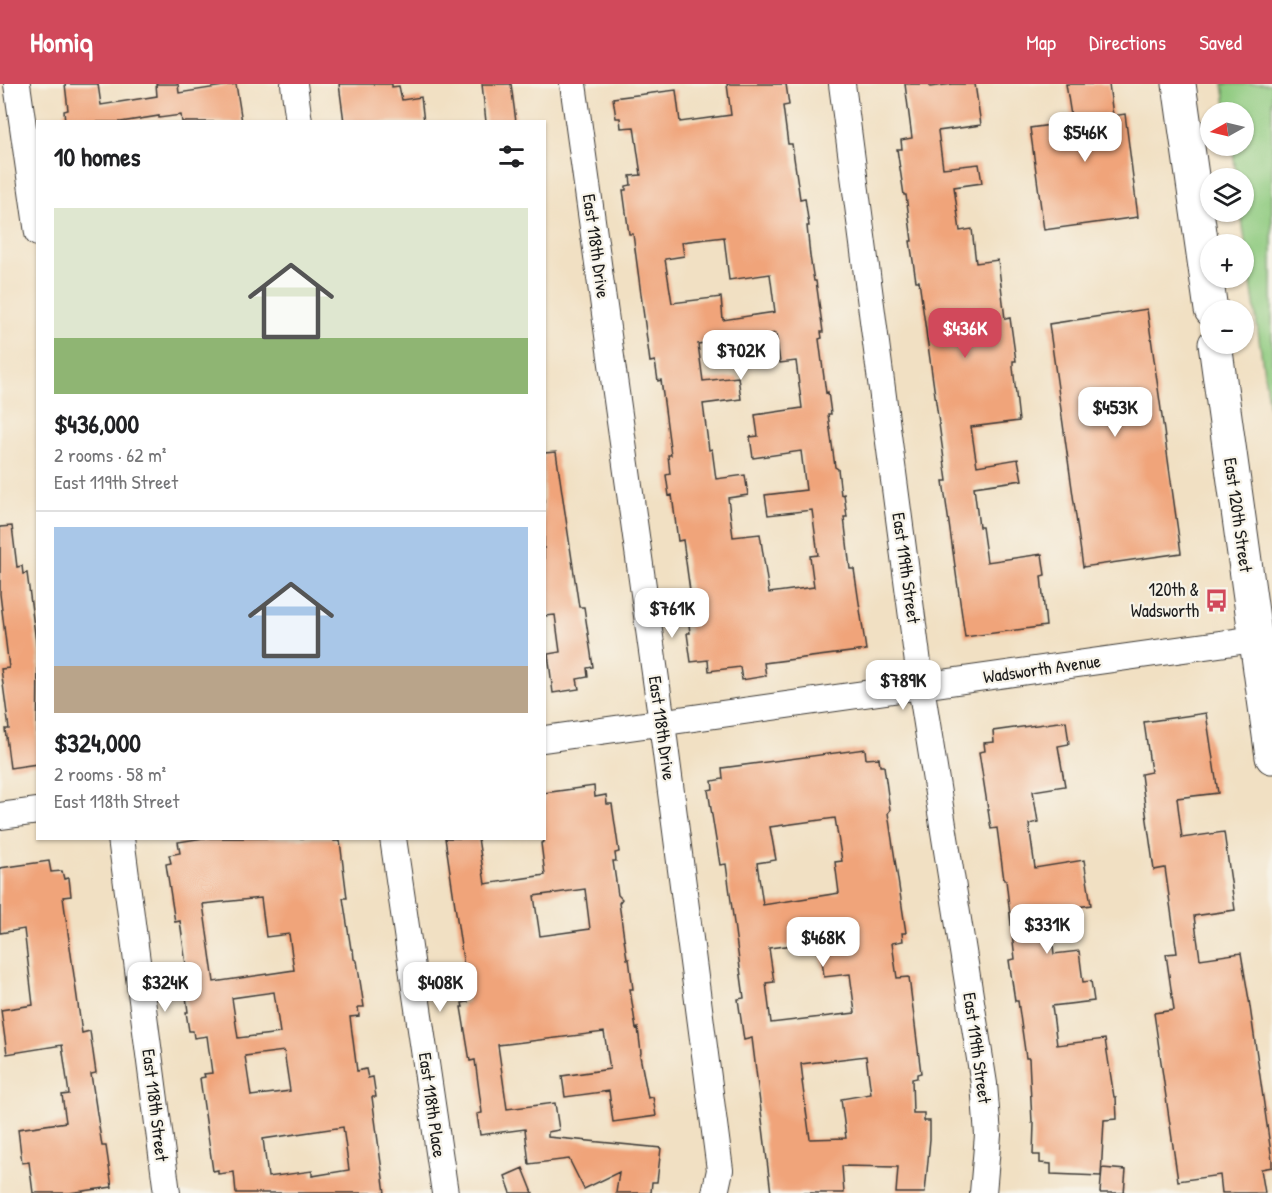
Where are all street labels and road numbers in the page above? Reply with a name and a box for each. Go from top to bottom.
street label: East 118th Drive [577,192,616,300]
street label: East 120th Street [1218,456,1259,574]
street label: East 119th Street [886,511,927,626]
street label: Wadsworth Avenue [982,648,1102,689]
street label: East 118th Drive [643,674,682,782]
street label: East 119th Street [957,991,998,1106]
street label: East 118th Street [136,1047,175,1163]
street label: East 118th Place [413,1051,452,1159]

